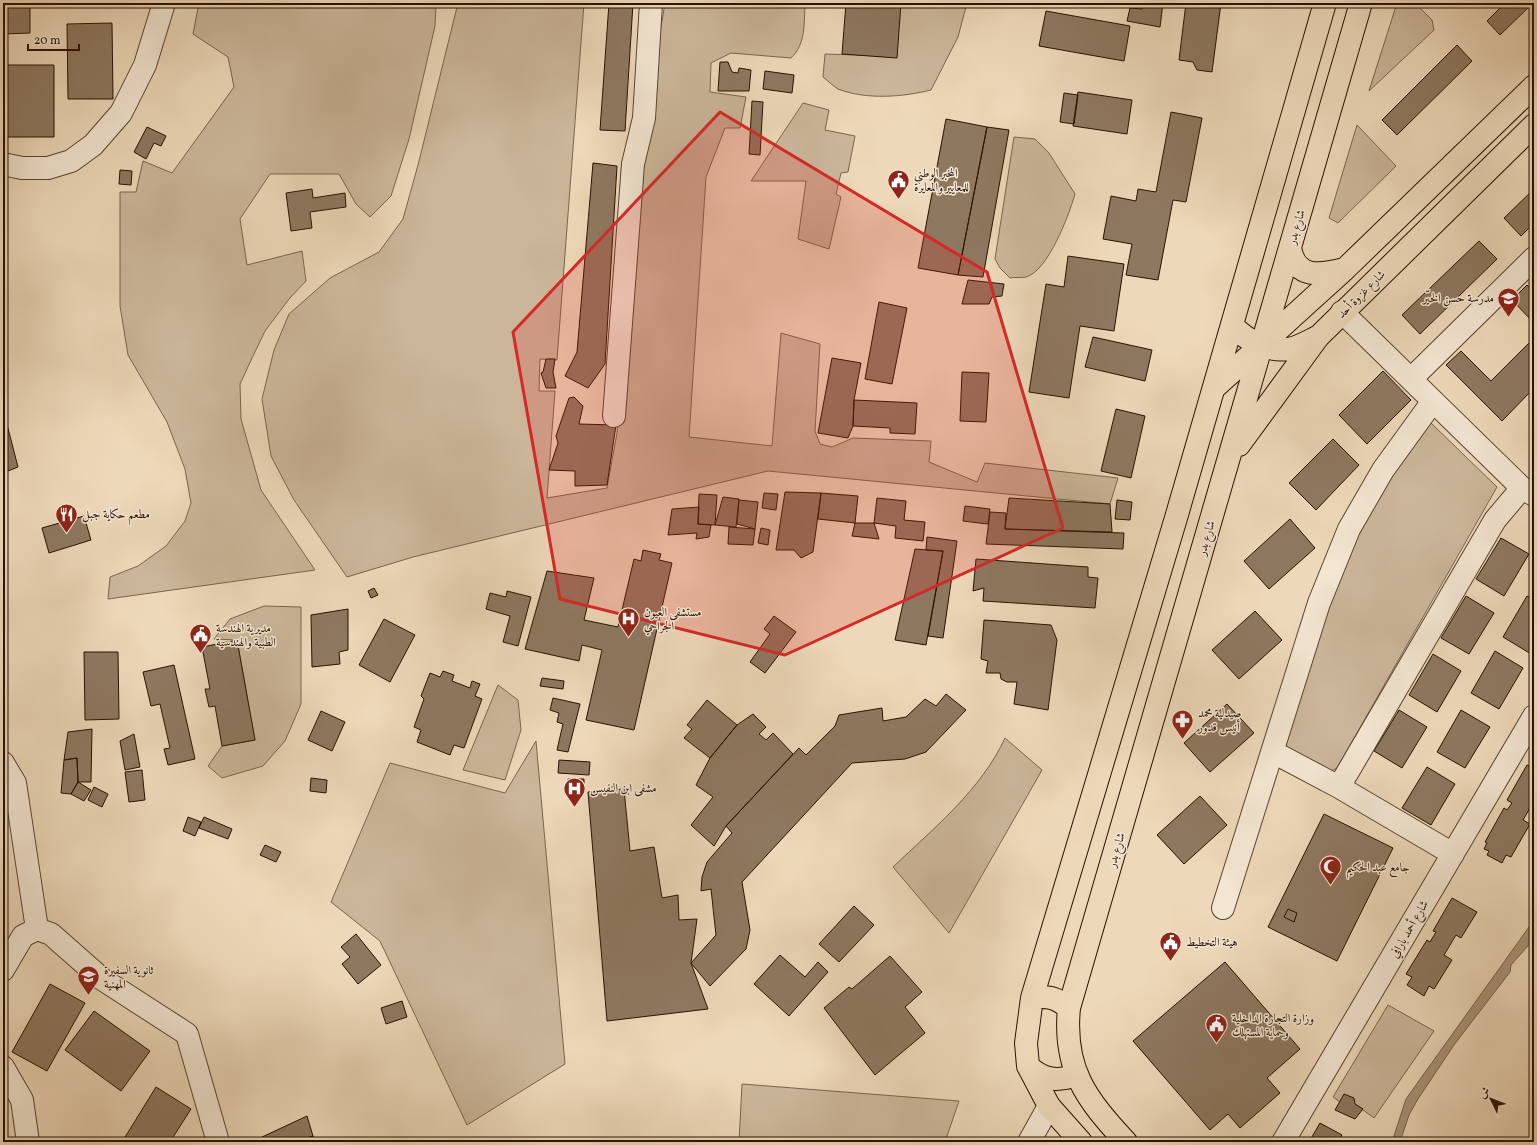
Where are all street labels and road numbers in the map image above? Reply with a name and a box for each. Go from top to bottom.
street label: شارع بدر [1284,208,1312,248]
street label: شارع غزوة أحد [1333,266,1391,324]
street label: شارع بدر [1194,519,1222,559]
street label: شارع بدر [1104,831,1132,871]
street label: شارع أحمد بارافي [1386,897,1435,962]

